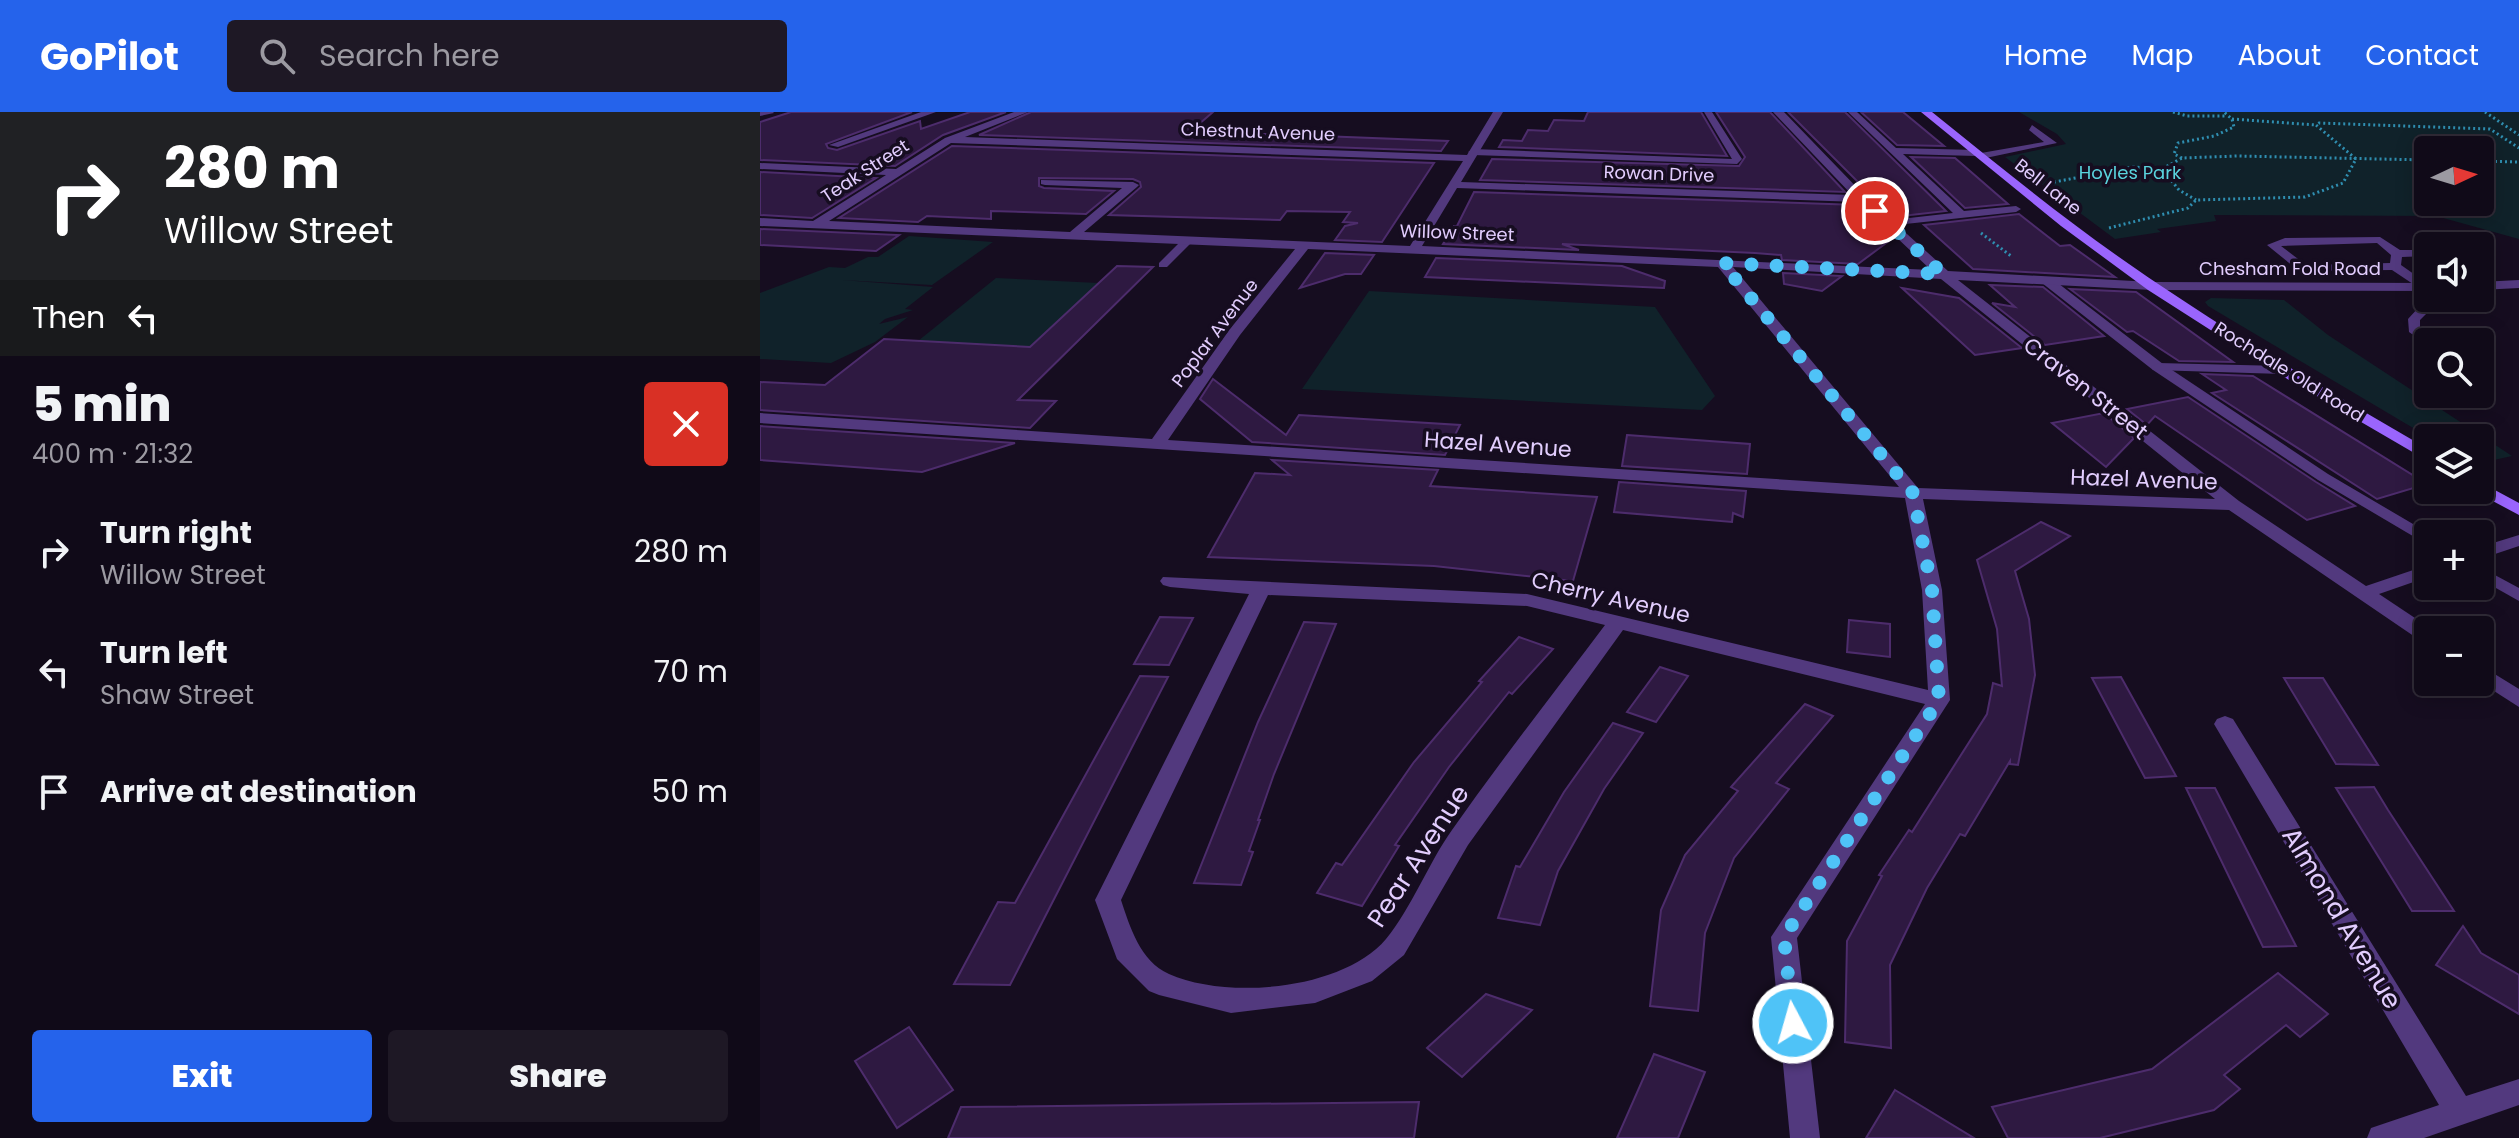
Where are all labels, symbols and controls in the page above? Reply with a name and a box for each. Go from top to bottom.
search box [227,20,787,92]
text: GoPilot [40,30,179,83]
icon: search [255,34,299,78]
text: Search here [319,34,500,77]
text: Home [2004,36,2087,75]
text: Map [2131,36,2193,75]
text: About [2237,36,2321,75]
text: Contact [2365,36,2479,75]
street label: Chestnut Avenue [1180,116,1336,147]
text: 280 m [164,129,340,208]
street label: Teak Street [816,133,913,208]
north arrow [2414,136,2494,216]
map controls [2414,136,2494,696]
icon: right [32,144,136,248]
street label: Bell Lane [2010,153,2087,221]
street label: Rowan Drive [1603,159,1715,188]
park label: Hoyles Park [2079,160,2182,185]
pin [1841,177,1909,245]
icon: arrive [1853,189,1897,233]
text: Willow Street [164,205,393,256]
street label: Willow Street [1399,218,1515,247]
button: sound [2414,232,2494,312]
street label: Chesham Fold Road [2199,256,2381,281]
street label: Poplar Avenue [1166,273,1264,392]
text: Then [32,296,105,339]
icon: left [121,296,165,340]
street label: Rochdale Old Road [2210,315,2369,428]
button: search [2414,328,2494,408]
street label: Craven Street [2017,330,2155,447]
text: 5 min [32,371,172,438]
button: close [644,382,728,466]
street label: Hazel Avenue [1423,424,1573,465]
button: layers [2414,424,2494,504]
text: 400 m · 21:32 [32,436,193,472]
street label: Hazel Avenue [2070,461,2218,498]
text: Turn right [100,511,252,554]
button: + [2414,520,2494,600]
icon: right [32,530,76,574]
text: 280 m [634,530,728,573]
text: Willow Street [100,557,266,593]
street label: Cherry Avenue [1528,564,1693,631]
button: − [2414,616,2494,696]
text: Turn left [100,631,228,674]
icon: left [32,650,76,694]
text: 70 m [654,650,728,693]
text: Shaw Street [100,677,254,713]
icon: arrive [32,770,76,814]
text: Arrive at destination [100,770,417,813]
text: 50 m [651,770,728,813]
street label: Pear Avenue [1359,778,1477,934]
street label: Almond Avenue [2273,820,2411,1016]
position arrow [1751,981,1835,1065]
button: Exit [32,1030,372,1122]
button: Share [388,1030,728,1122]

